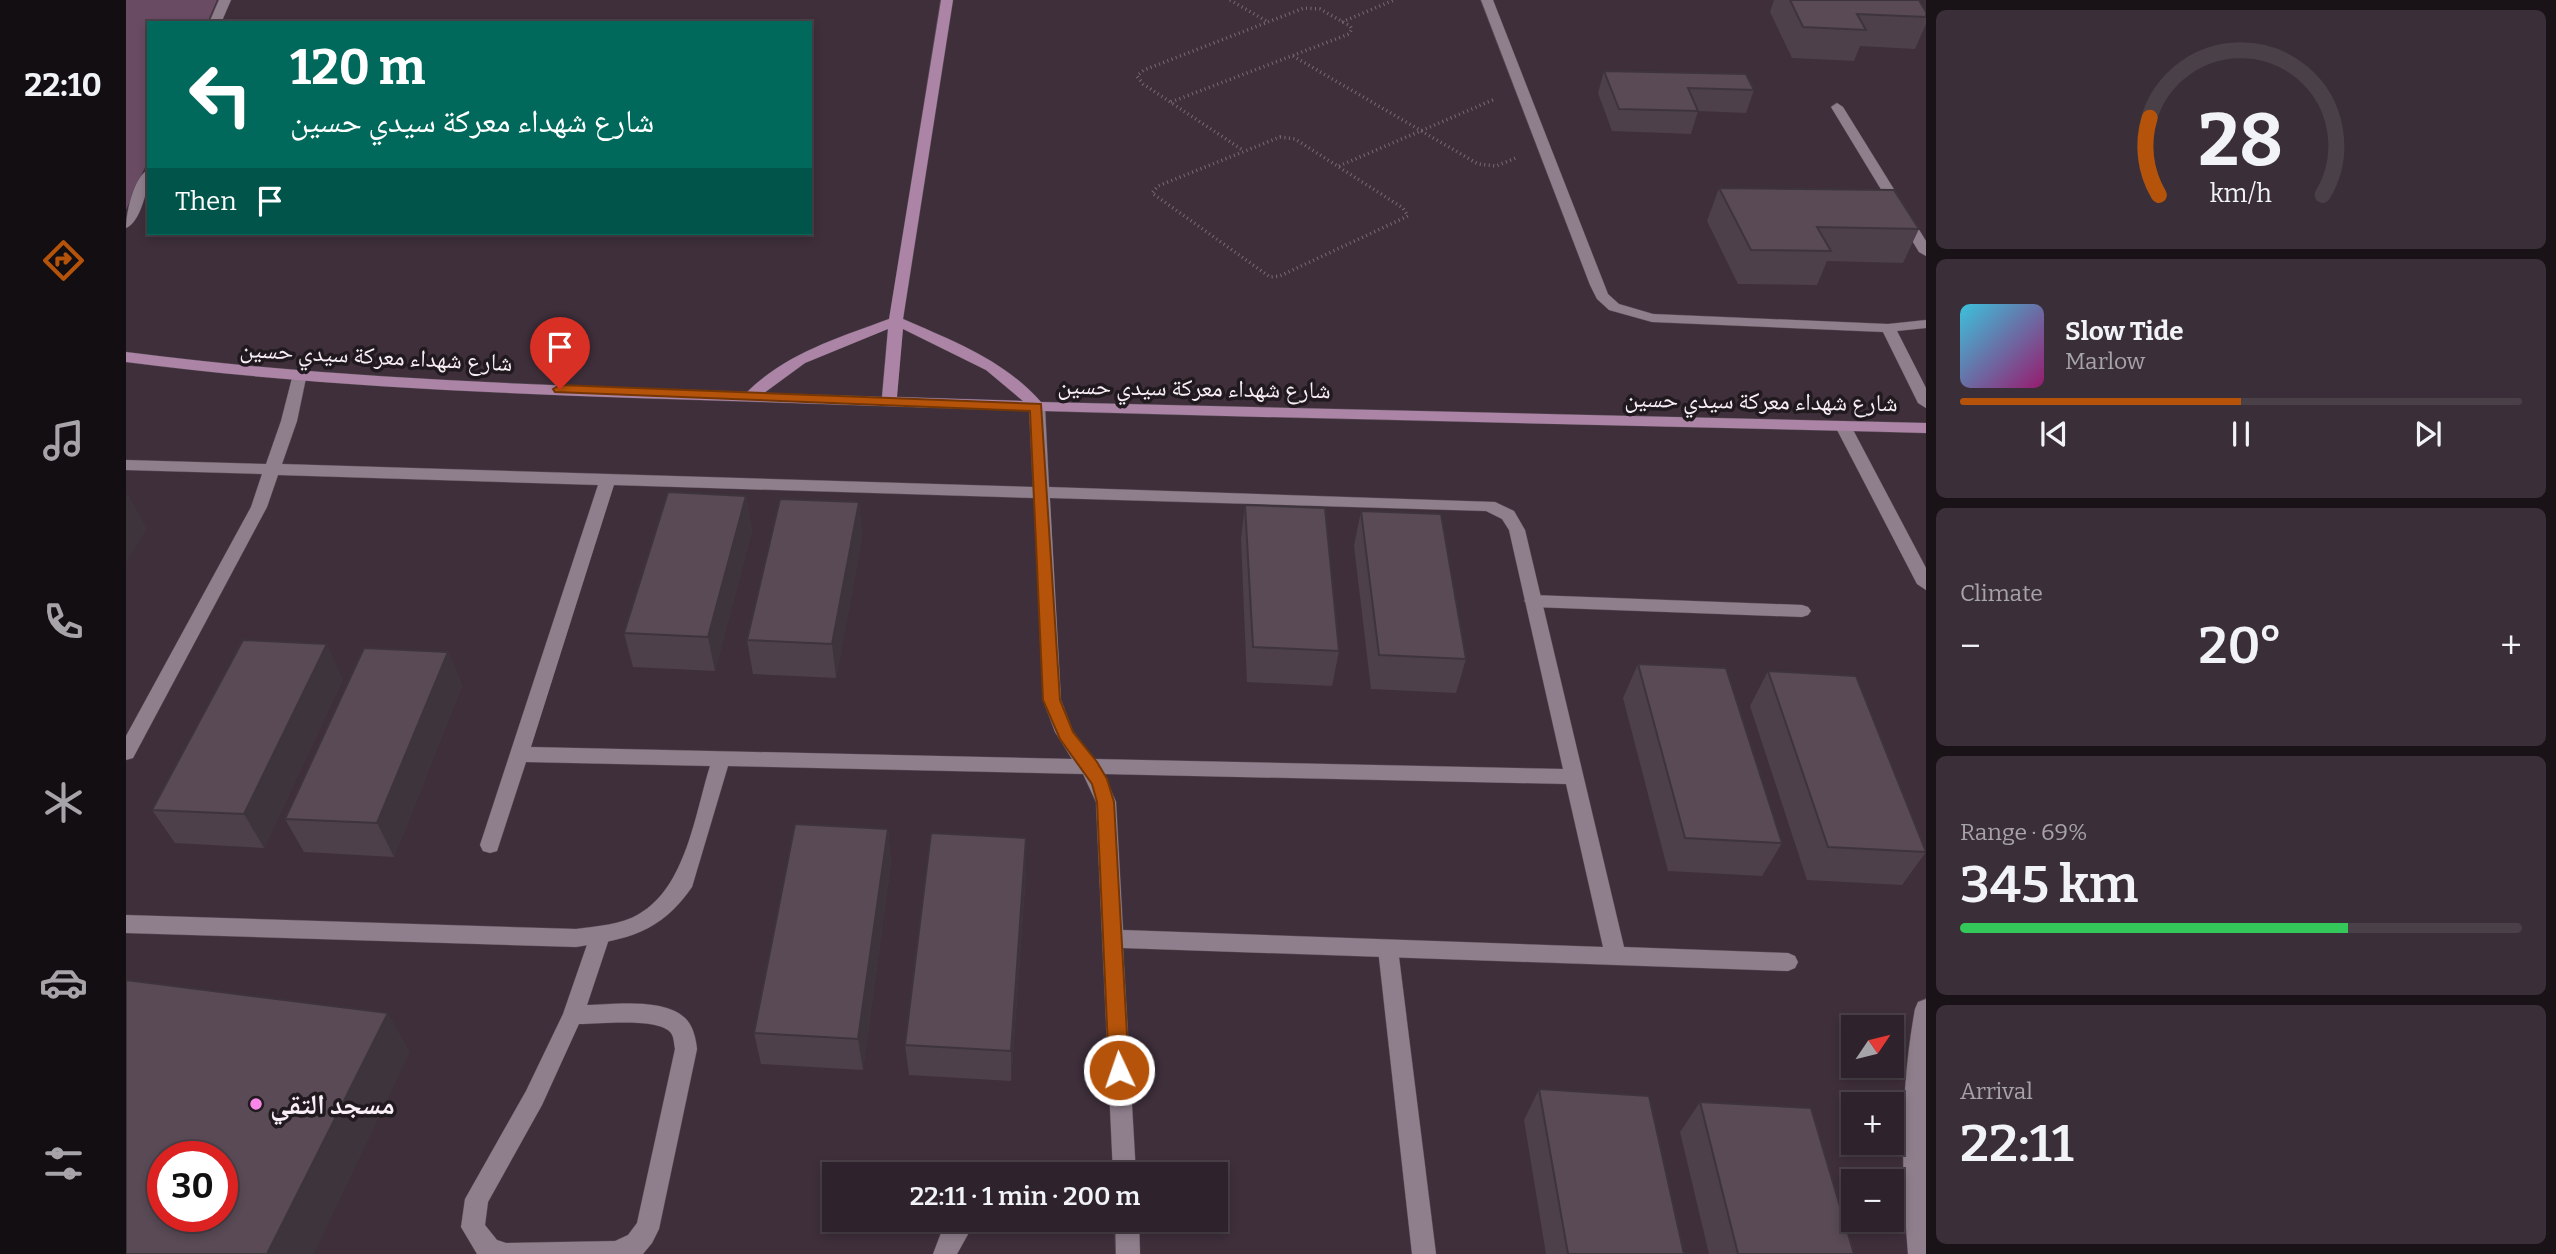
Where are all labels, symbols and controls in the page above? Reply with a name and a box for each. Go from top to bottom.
text: 120 m [290,38,425,97]
icon: left [175,49,266,140]
text: 22:10 [24,66,102,104]
text: 28 [2199,98,2283,185]
text: شارع شهداء معركة سيدي حسين [290,102,654,140]
text: km/h [2210,179,2272,209]
icon: arrive [251,182,289,220]
text: Then [175,186,237,217]
icon: directions [39,236,88,285]
text: Slow Tide [2065,316,2184,347]
pin [530,317,590,389]
icon: arrive [541,328,579,366]
street label: شارع شهداء معركة سيدي حسين [239,335,513,382]
text: Marlow [2065,347,2145,375]
street label: شارع شهداء معركة سيدي حسين [1057,372,1331,409]
street label: شارع شهداء معركة سيدي حسين [1624,385,1898,422]
icon: previous [2035,415,2073,453]
icon: pause [2222,415,2260,453]
icon: next [2409,415,2447,453]
icon: music [39,416,88,465]
text: Climate [1960,579,2043,607]
icon: phone [39,597,88,646]
text: 20° [2198,614,2283,677]
text: − [1960,623,1981,669]
text: + [2500,623,2522,669]
icon: climate [39,778,88,827]
text: Range · 69% [1960,818,2088,846]
text: 345 km [1960,853,2138,916]
icon: car [39,958,88,1007]
north arrow [1841,1015,1904,1078]
map controls [1841,1015,1904,1232]
position arrow [1082,1033,1156,1107]
text: Arrival [1960,1077,2033,1105]
place label: مسجد التقي [270,1088,395,1126]
button: + [1841,1092,1904,1155]
marker: مسجد التقي [248,1096,264,1112]
text: 22:11 [1960,1112,2074,1175]
icon: filters [39,1139,88,1188]
speed limit sign: 30 [147,1141,238,1232]
button: − [1841,1169,1904,1232]
text: 22:11 · 1 min · 200 m [910,1181,1140,1212]

